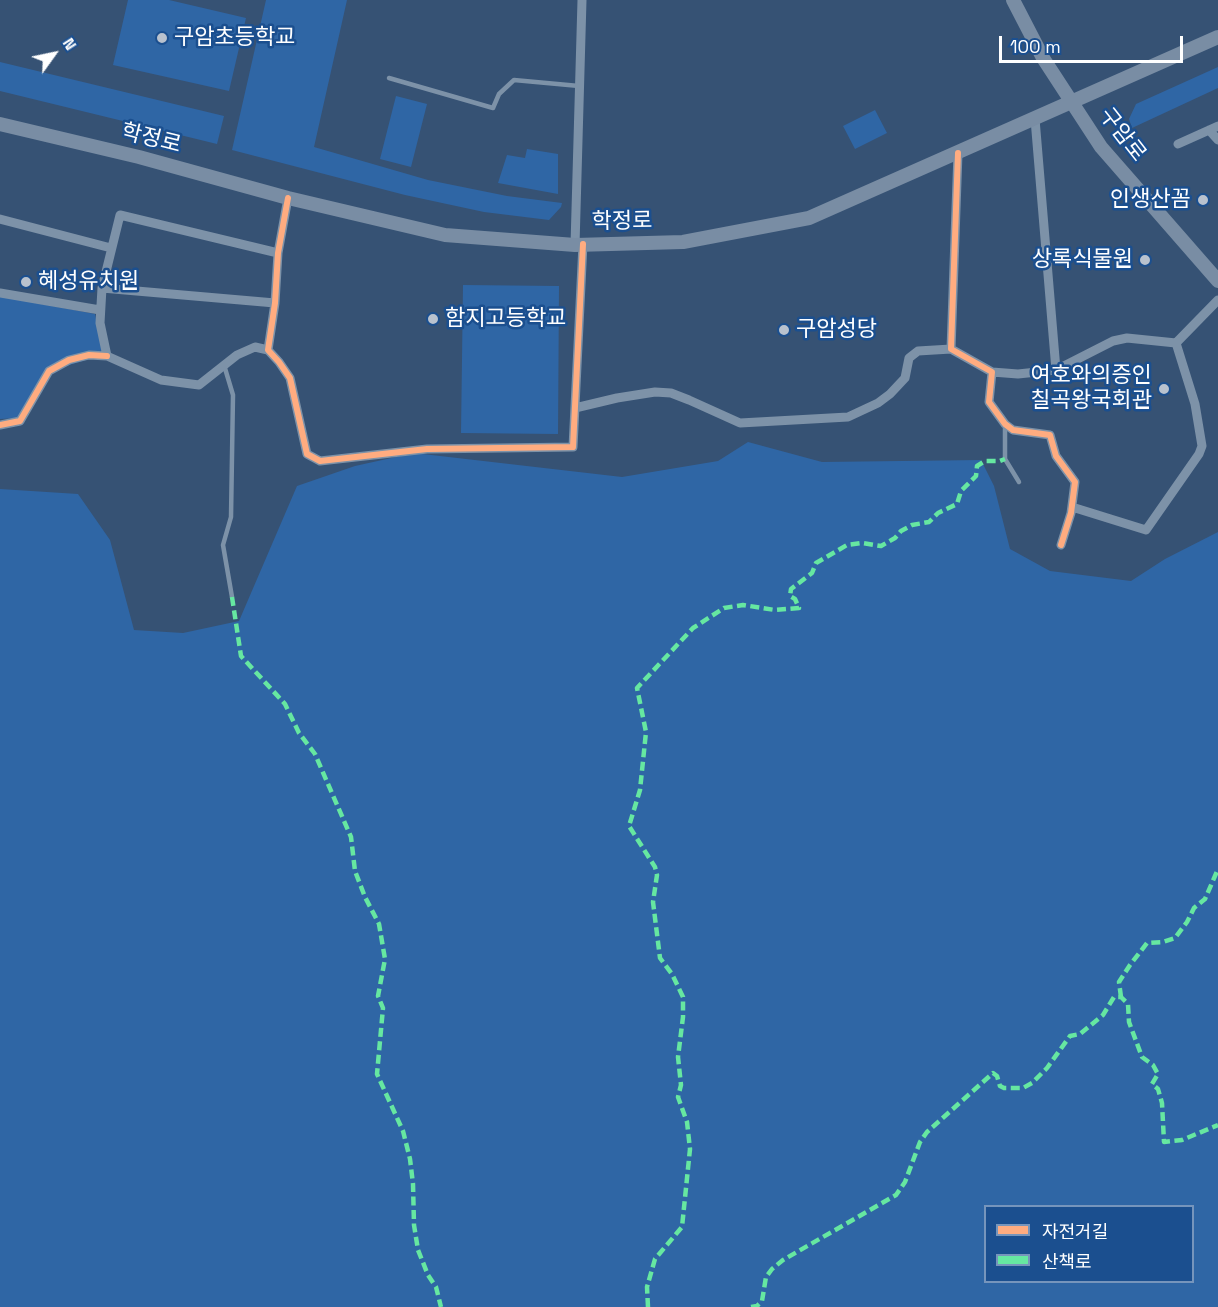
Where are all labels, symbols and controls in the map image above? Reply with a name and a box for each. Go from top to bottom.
north arrow [24,24,84,84]
scale bar [1002,24,1186,62]
place label: 구암초등학교 [174,25,295,51]
marker: 구암초등학교 [155,31,169,45]
text: N [58,34,81,54]
text: 100 m [1010,35,1061,58]
street label: 구암로 [1093,103,1151,167]
street label: 학정로 [118,119,184,159]
place label: 인생산꼼 [1110,187,1191,213]
marker: 인생산꼼 [1196,193,1210,207]
street label: 학정로 [591,208,653,236]
place label: 상록식물원 [1032,247,1133,273]
marker: 상록식물원 [1138,253,1152,267]
place label: 혜성유치원 [38,269,139,295]
marker: 혜성유치원 [19,275,33,289]
place label: 함지고등학교 [445,306,566,332]
marker: 함지고등학교 [426,312,440,326]
place label: 구암성당 [796,317,877,343]
marker: 구암성당 [777,323,791,337]
place label: 여호와의증인 칠곡왕국회관 [1031,363,1152,414]
marker: 여호와의증인 칠곡왕국회관 [1157,382,1171,396]
legend [984,1205,1194,1283]
text: 자전거길 [1042,1220,1108,1243]
text: 산책로 [1042,1250,1092,1273]

